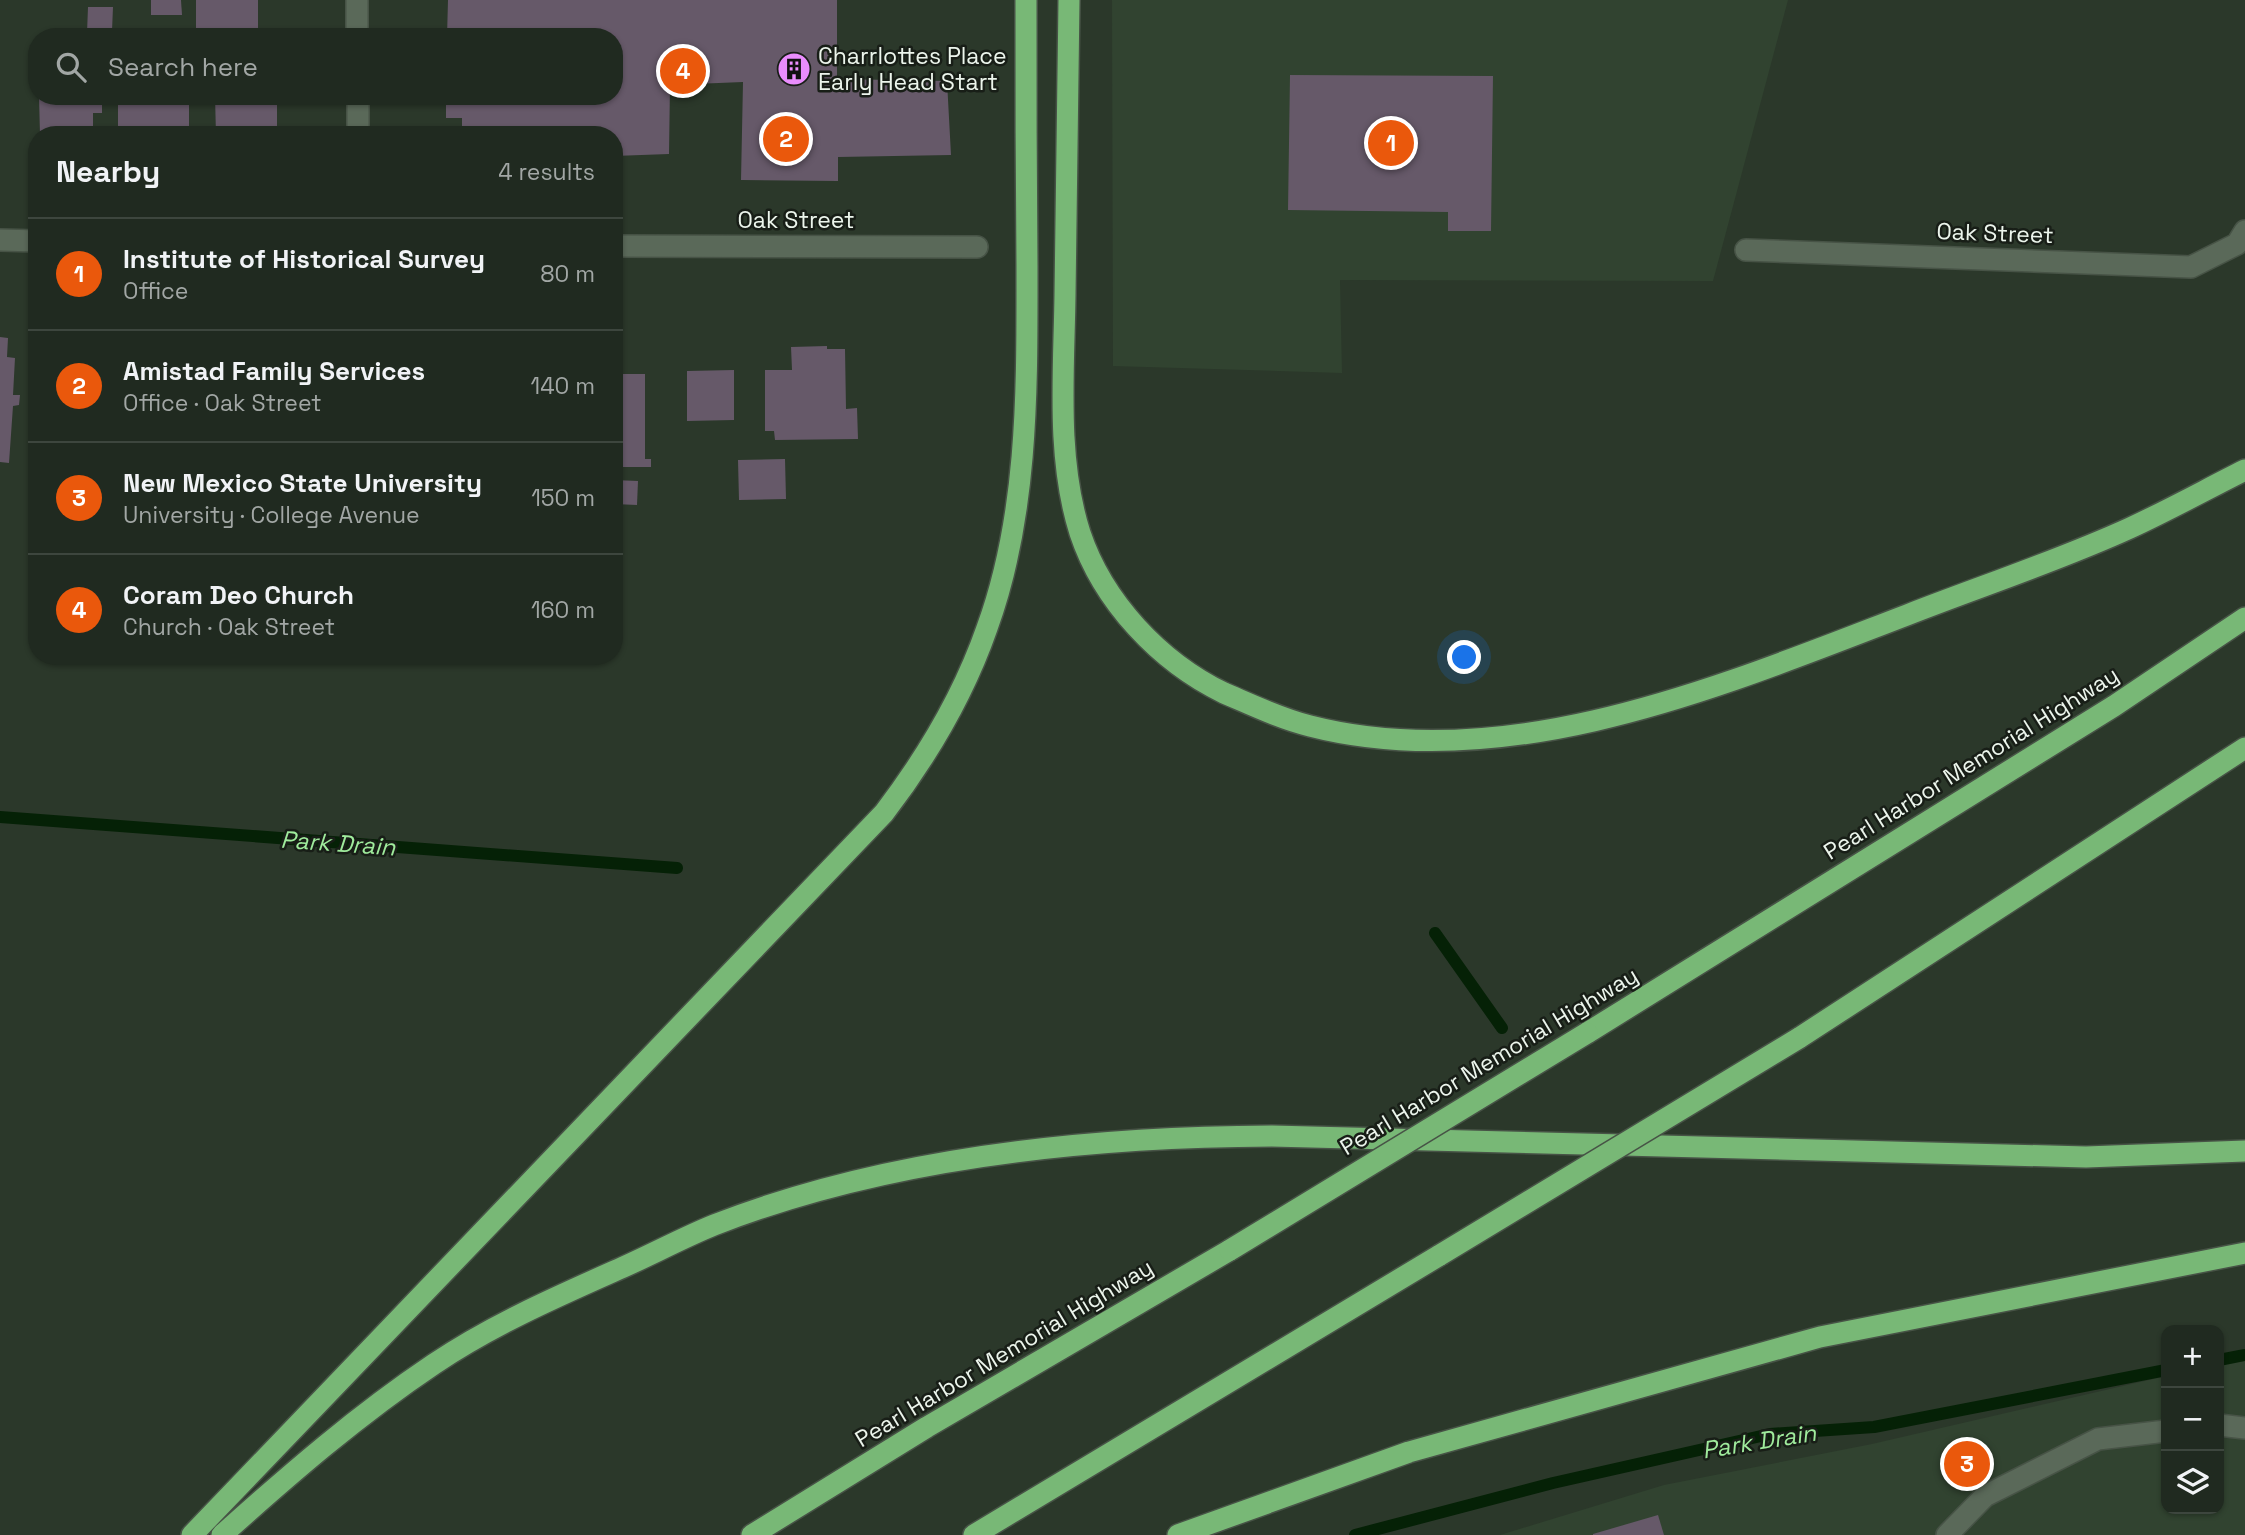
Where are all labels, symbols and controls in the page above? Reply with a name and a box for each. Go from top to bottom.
search box [28,28,623,105]
place label: Charrlottes Place Early Head Start [818,41,1007,97]
pin: 4 [660,45,706,97]
icon: search [52,48,90,86]
text: Search here [108,50,258,84]
building icon: Charrlottes Place Early Head Start [775,50,813,88]
pin: 2 [763,113,809,165]
pin: 1 [1368,117,1414,169]
text: Nearby [56,152,160,191]
text: 4 results [498,157,595,187]
street label: Oak Street [737,205,855,235]
street label: Oak Street [1936,216,2054,250]
text: Institute of Historical Survey [123,242,485,276]
text: 1 [74,259,84,289]
text: 80 m [540,259,595,289]
text: Office [123,276,188,306]
text: Amistad Family Services [123,354,425,388]
text: 2 [72,371,86,401]
text: 140 m [531,371,595,401]
text: Office · Oak Street [123,388,322,418]
text: New Mexico State University [123,466,482,500]
text: 3 [72,483,86,513]
text: 150 m [531,483,595,513]
text: University · College Avenue [123,500,420,530]
text: Coram Deo Church [123,578,354,612]
text: 4 [72,595,86,625]
text: 160 m [531,595,595,625]
text: Church · Oak Street [123,612,335,642]
your location [1447,640,1481,674]
street label: Pearl Harbor Memorial Highway [1818,660,2124,866]
water label: Park Drain [280,824,398,863]
street label: Pearl Harbor Memorial Highway [1335,960,1643,1162]
street label: Pearl Harbor Memorial Highway [850,1252,1158,1454]
map controls [2161,1325,2224,1514]
button: + [2161,1325,2224,1388]
button: − [2161,1388,2224,1451]
water label: Park Drain [1700,1416,1819,1465]
pin: 3 [1944,1438,1990,1490]
button: layers [2161,1451,2224,1514]

